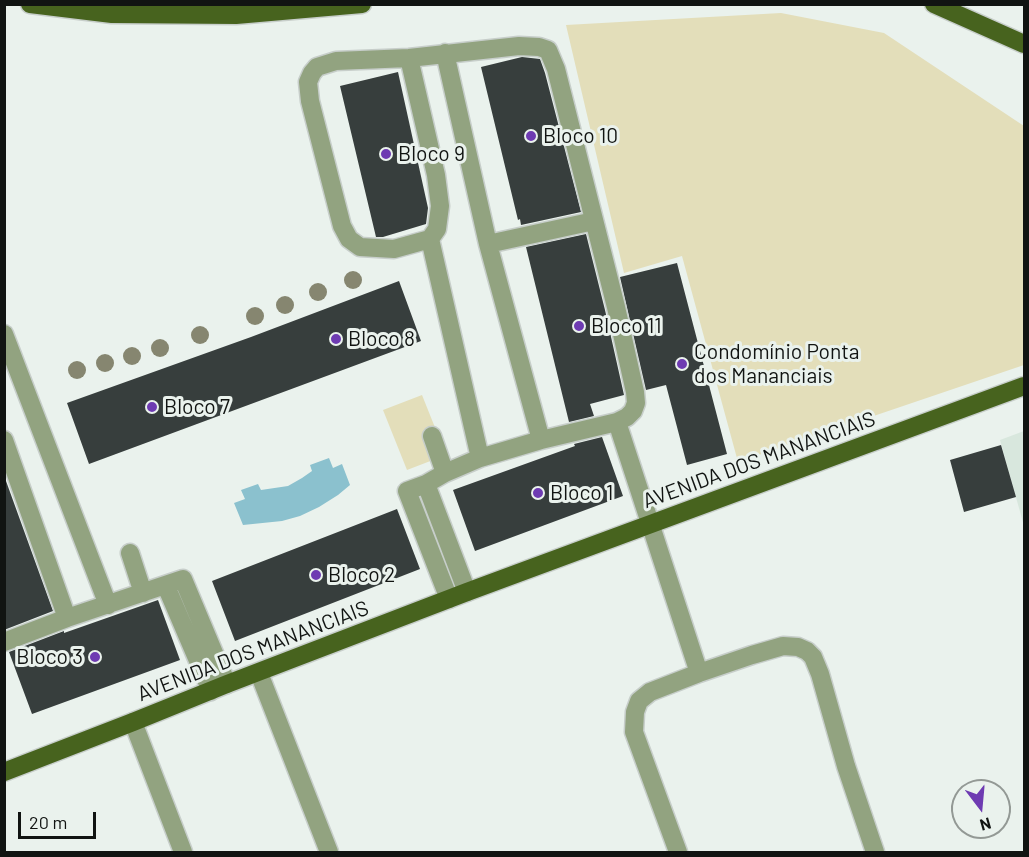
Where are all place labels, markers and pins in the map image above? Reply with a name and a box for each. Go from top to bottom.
place label: Bloco 10 [543,123,618,149]
marker: Bloco 10 [524,129,538,143]
place label: Bloco 9 [398,141,465,167]
marker: Bloco 9 [379,147,393,161]
place label: Bloco 11 [591,313,662,339]
marker: Bloco 11 [572,319,586,333]
place label: Bloco 8 [348,326,415,352]
marker: Bloco 8 [329,332,343,346]
place label: Condomínio Ponta dos Mananciais [694,339,860,389]
marker: Condomínio Ponta dos Mananciais [675,357,689,371]
place label: Bloco 7 [164,394,230,420]
marker: Bloco 7 [145,400,159,414]
place label: Bloco 1 [550,480,613,506]
marker: Bloco 1 [531,486,545,500]
place label: Bloco 2 [328,562,395,588]
marker: Bloco 2 [309,568,323,582]
place label: Bloco 3 [16,644,83,670]
marker: Bloco 3 [88,650,102,664]

